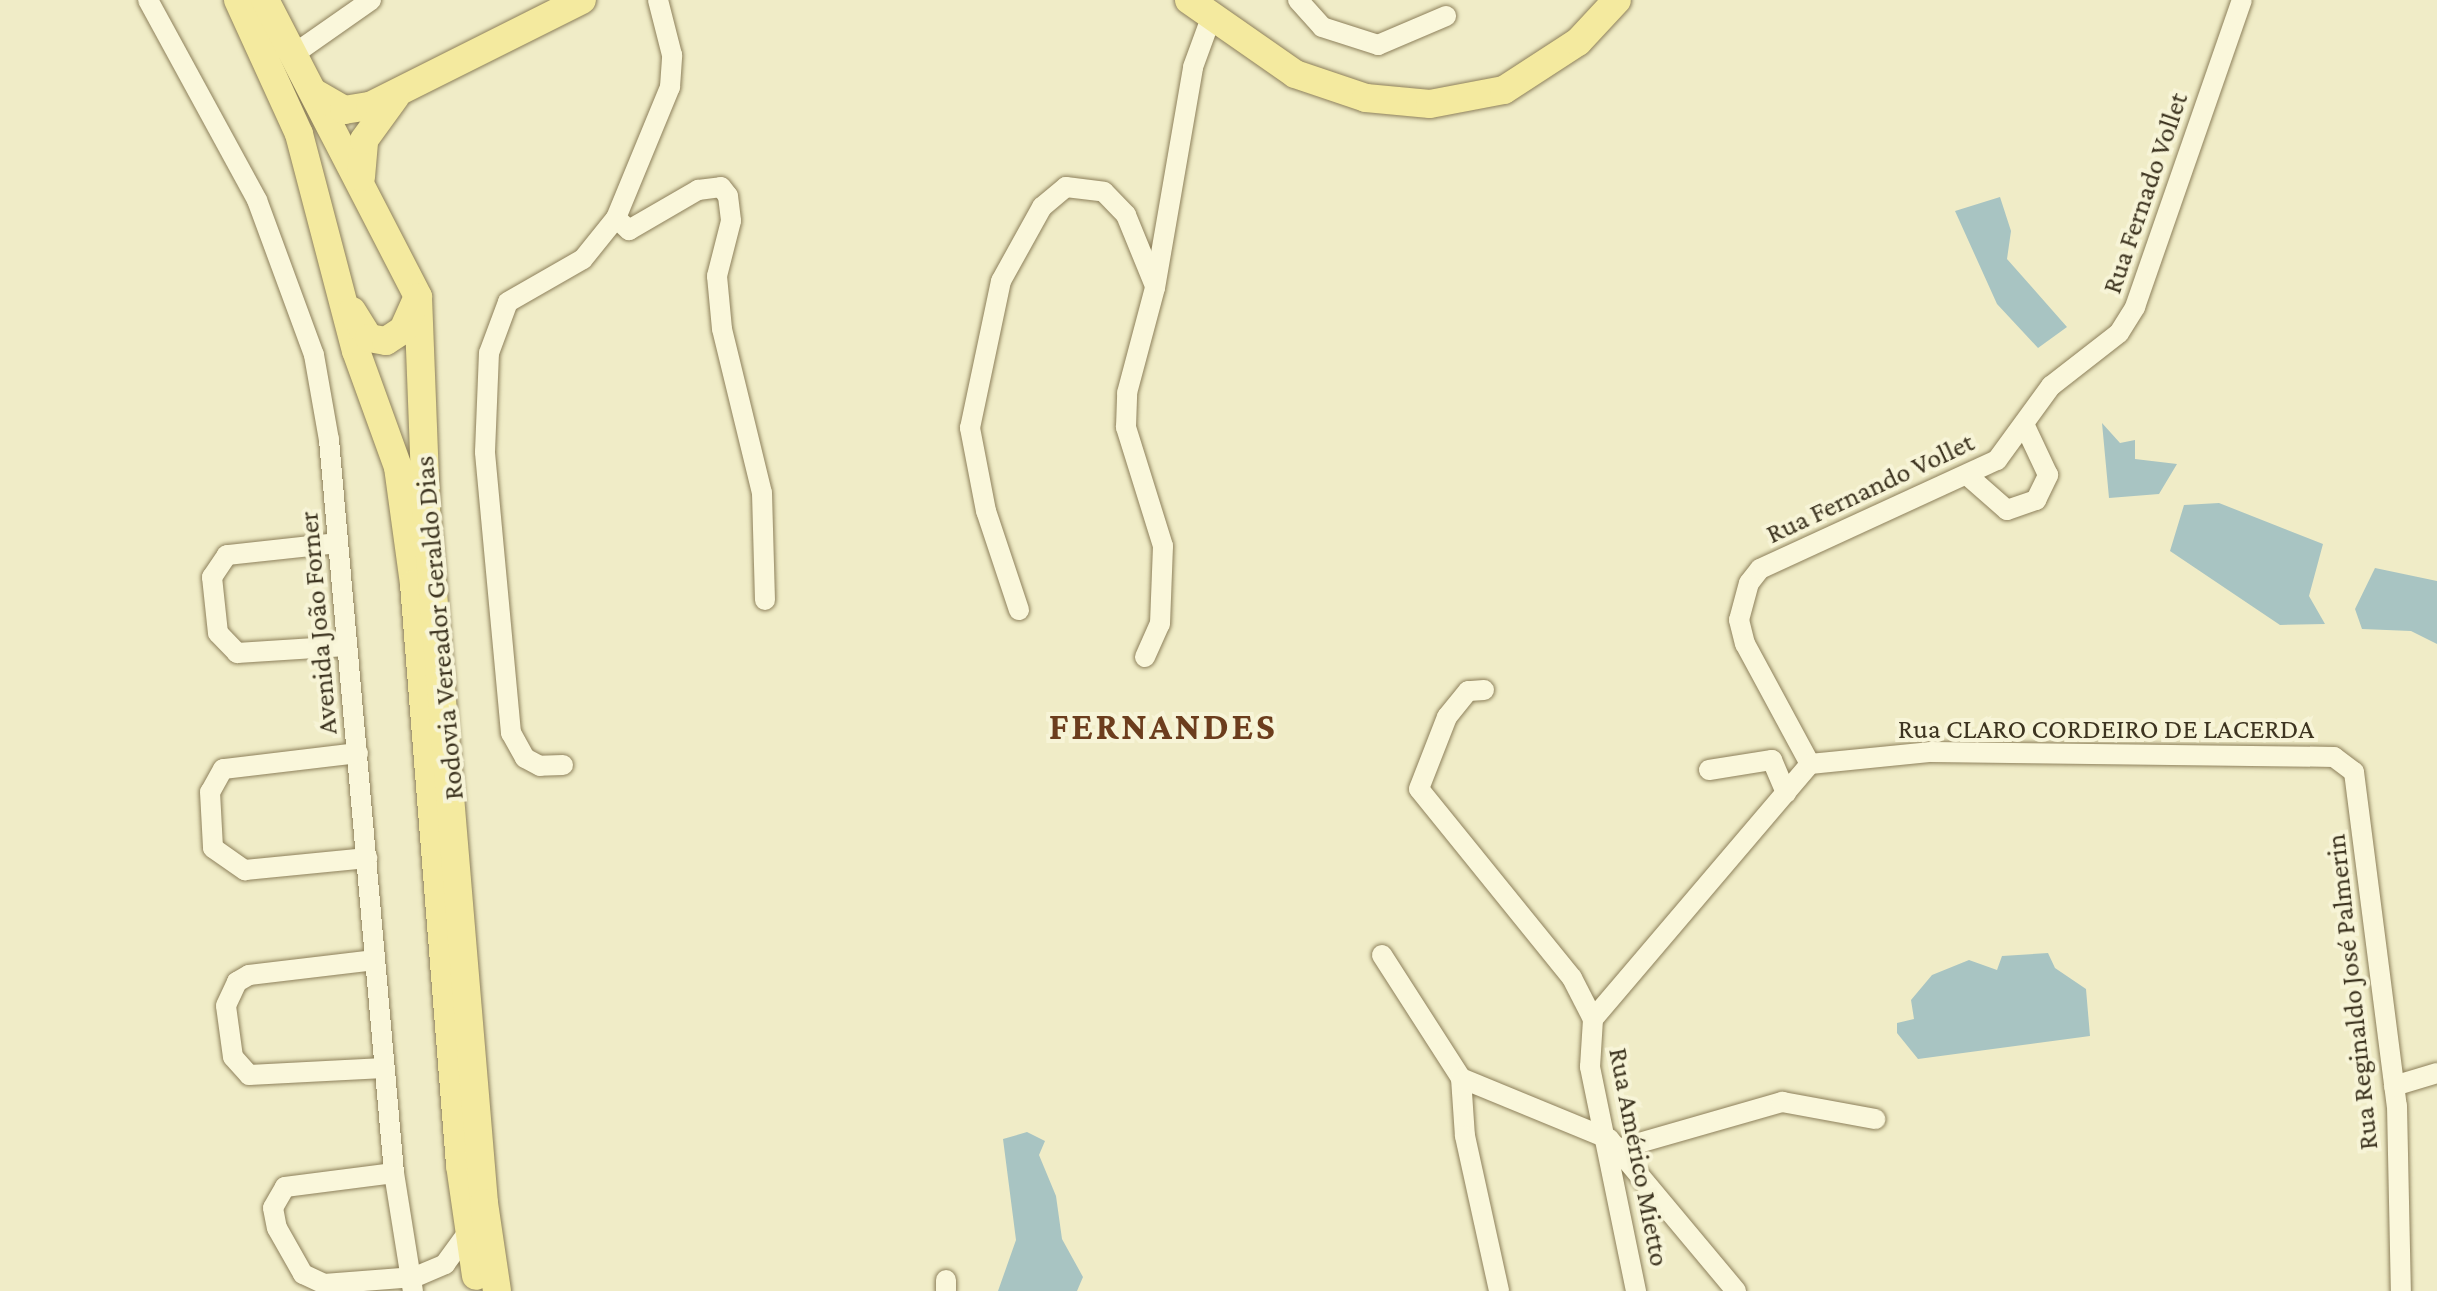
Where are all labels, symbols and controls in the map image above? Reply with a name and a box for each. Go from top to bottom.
street label: Rua Fernado Vollet [2095,88,2195,298]
street label: Rua Fernando Vollet [1761,425,1979,551]
street label: Rodovia Vereador Geraldo Dias [407,455,471,801]
street label: Avenida João Forner [291,510,345,736]
district label: FERNANDES [1049,704,1277,750]
street label: Rua CLARO CORDEIRO DE LACERDA [1898,712,2314,746]
street label: Rua Reginaldo José Palmerin [2319,832,2385,1152]
street label: Rua Américo Mietto [1601,1045,1677,1269]

